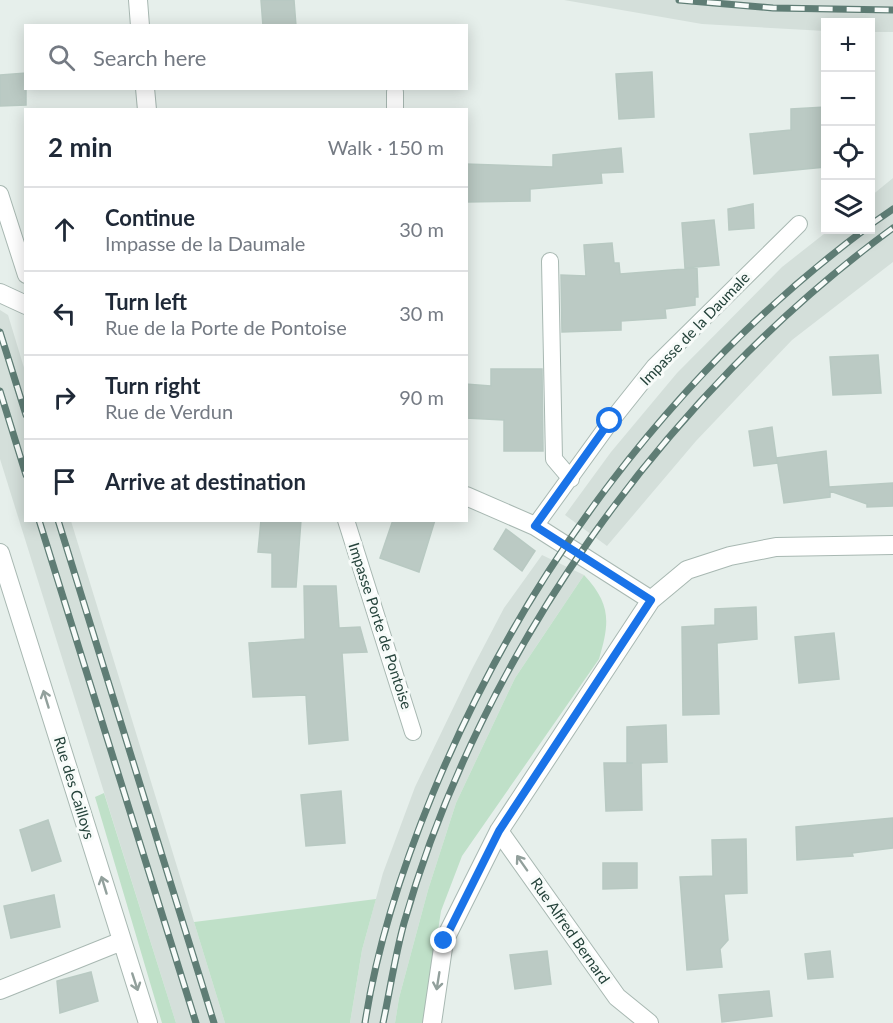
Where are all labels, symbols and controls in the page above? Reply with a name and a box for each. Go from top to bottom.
map controls [821,18,875,234]
button: + [821,18,875,72]
search box [24,24,468,90]
icon: search [45,41,78,74]
text: Search here [93,44,206,71]
button: − [821,72,875,126]
button: locate [821,126,875,180]
text: 2 min [48,131,112,163]
text: Walk · 150 m [328,135,444,159]
button: layers [821,180,875,234]
text: Continue [105,204,195,231]
icon: ahead [48,213,81,246]
text: 30 m [399,217,444,241]
text: Impasse de la Daumale [105,231,305,255]
street label: Impasse de la Daumale [636,268,753,389]
text: Turn left [105,288,187,315]
icon: left [48,297,81,330]
text: 30 m [399,301,444,325]
text: Rue de la Porte de Pontoise [105,315,347,339]
text: Turn right [105,372,200,399]
icon: right [48,381,81,414]
text: 90 m [399,385,444,409]
text: Rue de Verdun [105,399,233,423]
route start [596,407,622,433]
icon: arrive [48,465,81,498]
text: Arrive at destination [105,468,306,495]
street label: Impasse Porte de Pontoise [345,540,416,711]
one-way arrow [40,690,51,709]
street label: Rue des Cailloys [51,734,99,841]
one-way arrow [516,856,528,872]
street label: Rue Alfred Bernard [528,874,614,987]
one-way arrow [98,876,109,895]
route end [430,927,456,953]
one-way arrow [432,971,443,991]
one-way arrow [130,972,141,991]

